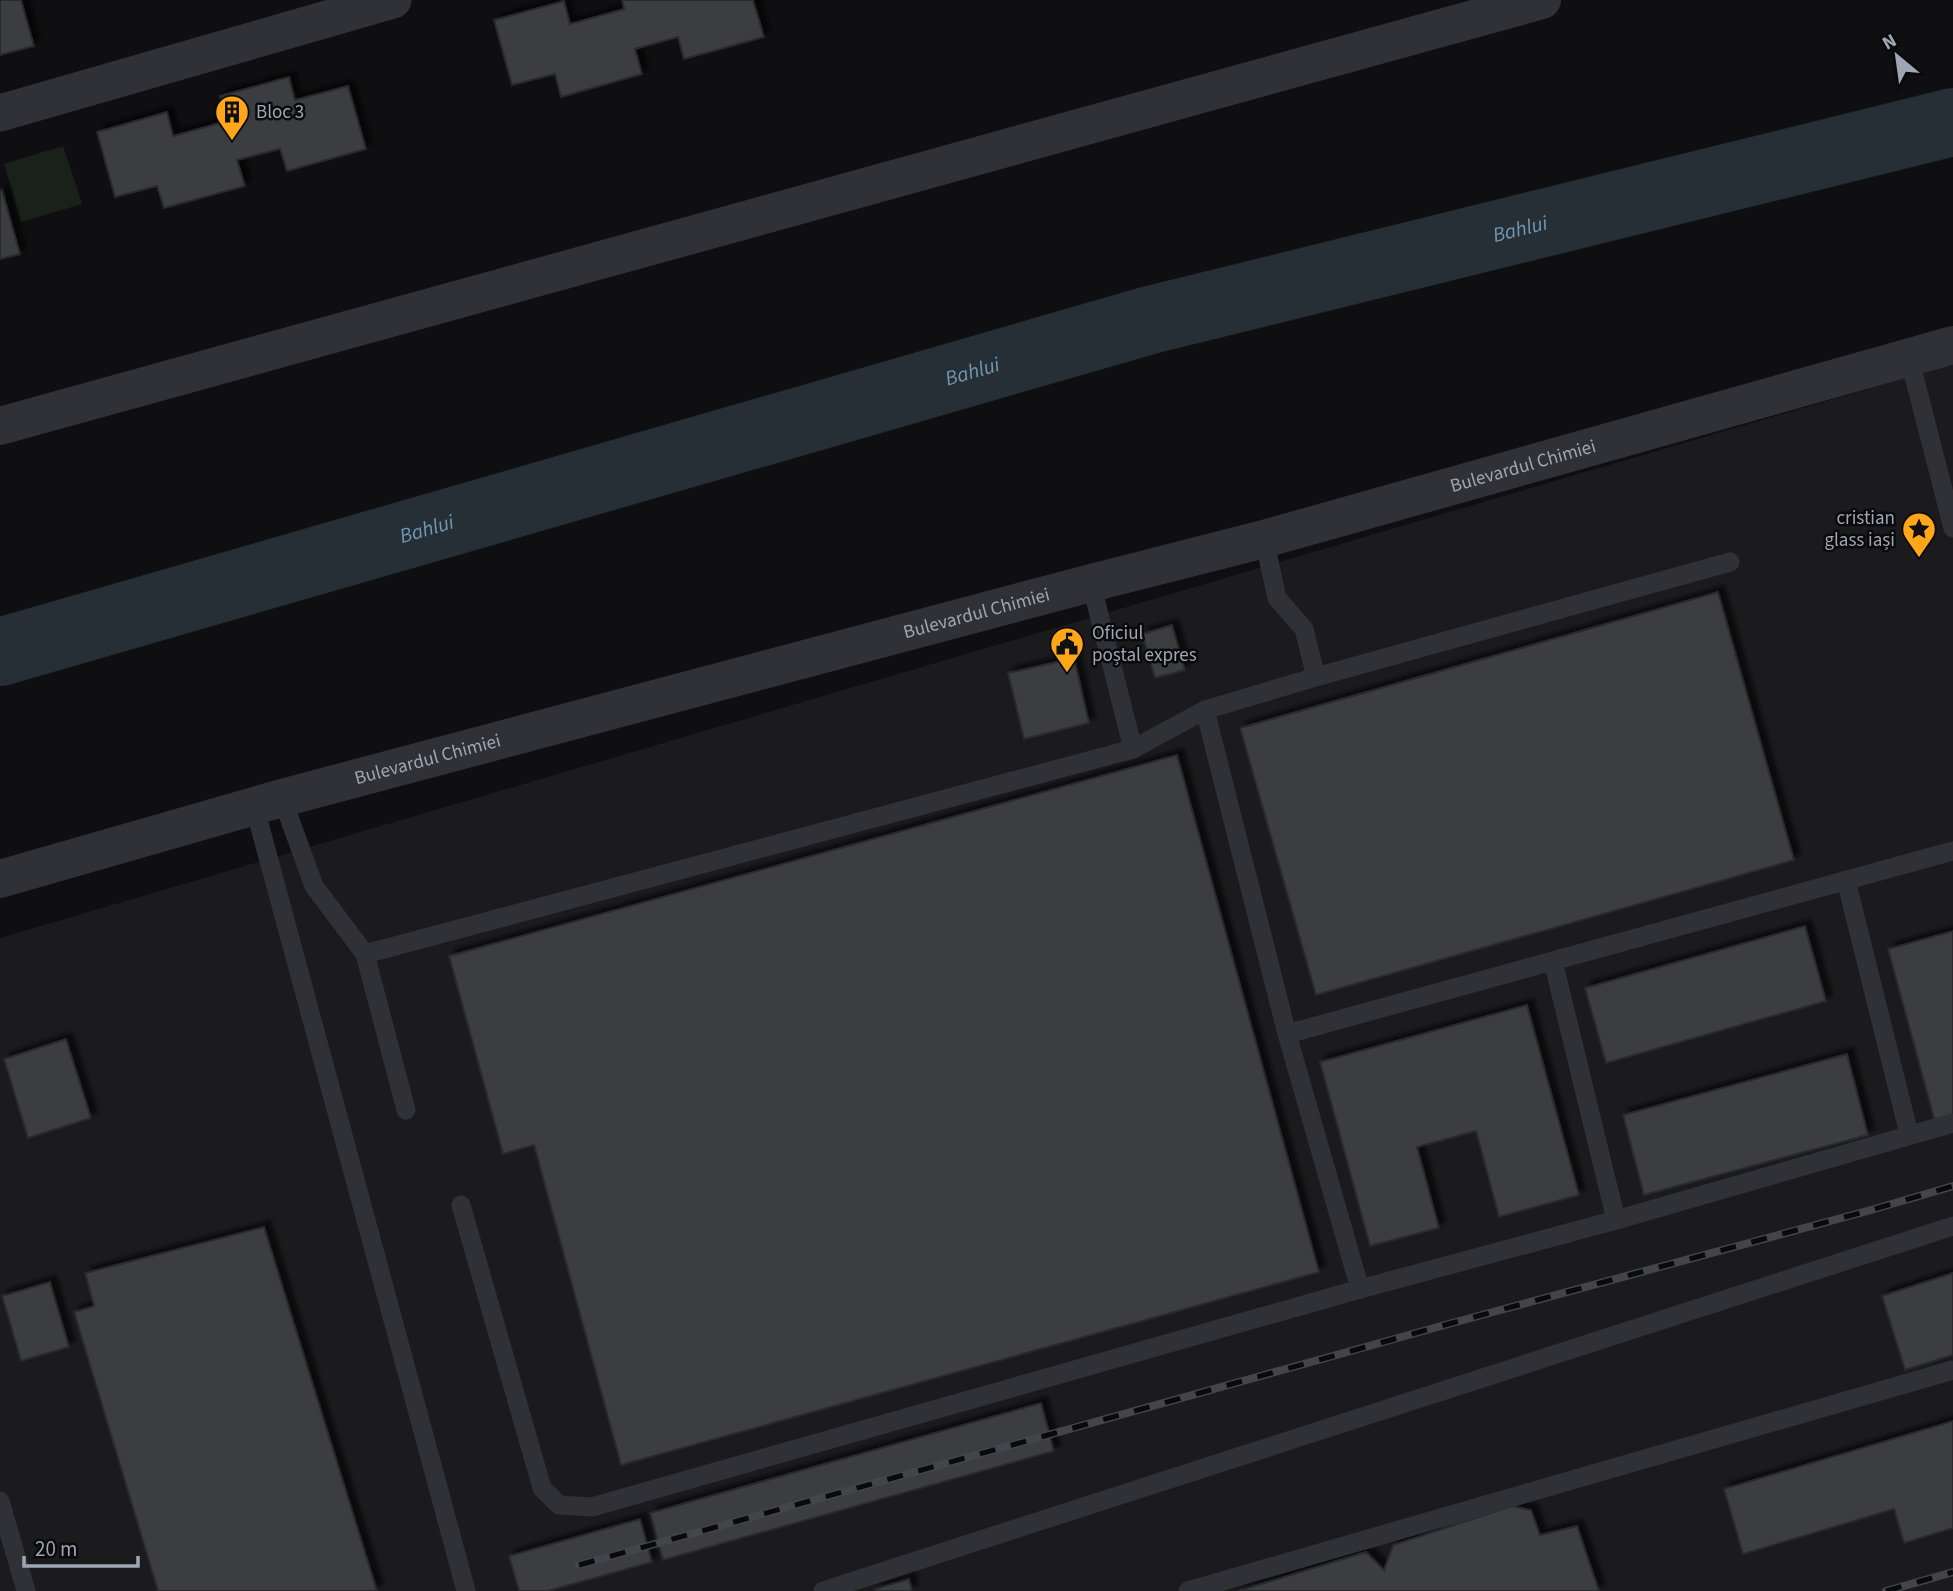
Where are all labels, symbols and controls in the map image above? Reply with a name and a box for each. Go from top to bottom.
north arrow [1862,21,1932,91]
text: N [1877,28,1902,57]
building icon: Bloc 3 [213,93,251,142]
place label: Bloc 3 [256,99,304,126]
water label: Bahlui [1489,207,1551,250]
water label: Bahlui [942,349,1004,393]
street label: Bulevardul Chimiei [1447,433,1599,499]
place label: cristian glass iași [1824,505,1895,554]
water label: Bahlui [396,506,458,551]
place icon: cristian glass iași [1900,510,1938,559]
street label: Bulevardul Chimiei [900,581,1053,646]
place label: Oficiul poștal expres [1092,620,1197,669]
public building icon: Oficiul poștal expres [1048,625,1086,674]
street label: Bulevardul Chimiei [351,727,504,792]
scale bar [24,1524,138,1568]
text: 20 m [35,1534,77,1564]

